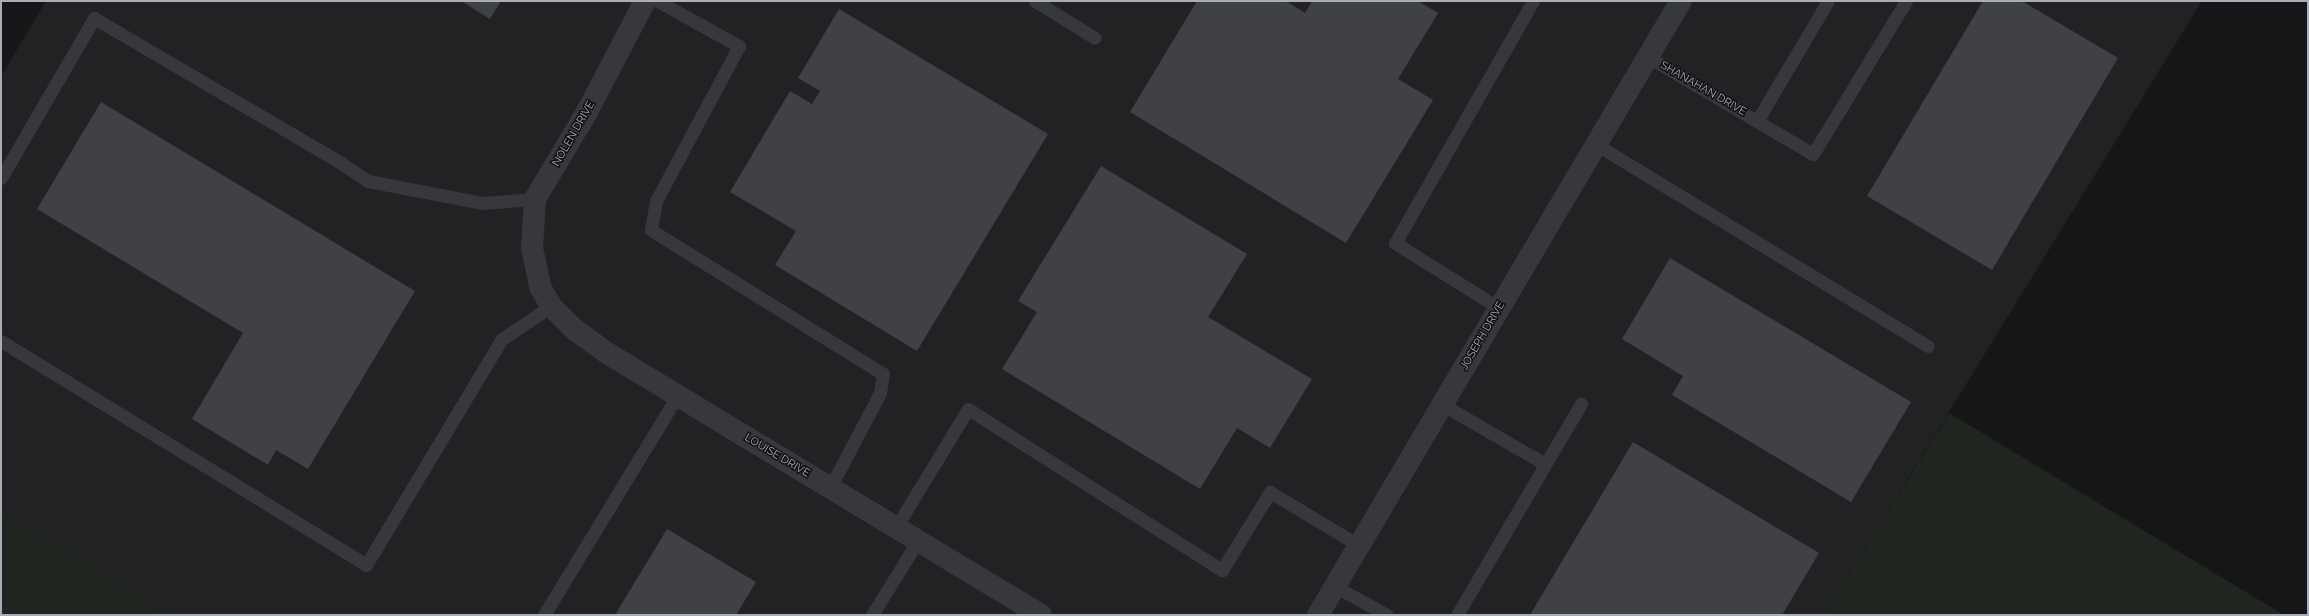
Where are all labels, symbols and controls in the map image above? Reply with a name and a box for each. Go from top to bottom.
street label: SHANAHAN DRIVE [1658,59,1748,119]
street label: NOLEN DRIVE [550,99,598,169]
street label: JOSEPH DRIVE [1458,300,1508,372]
street label: LOUISE DRIVE [742,431,812,481]

